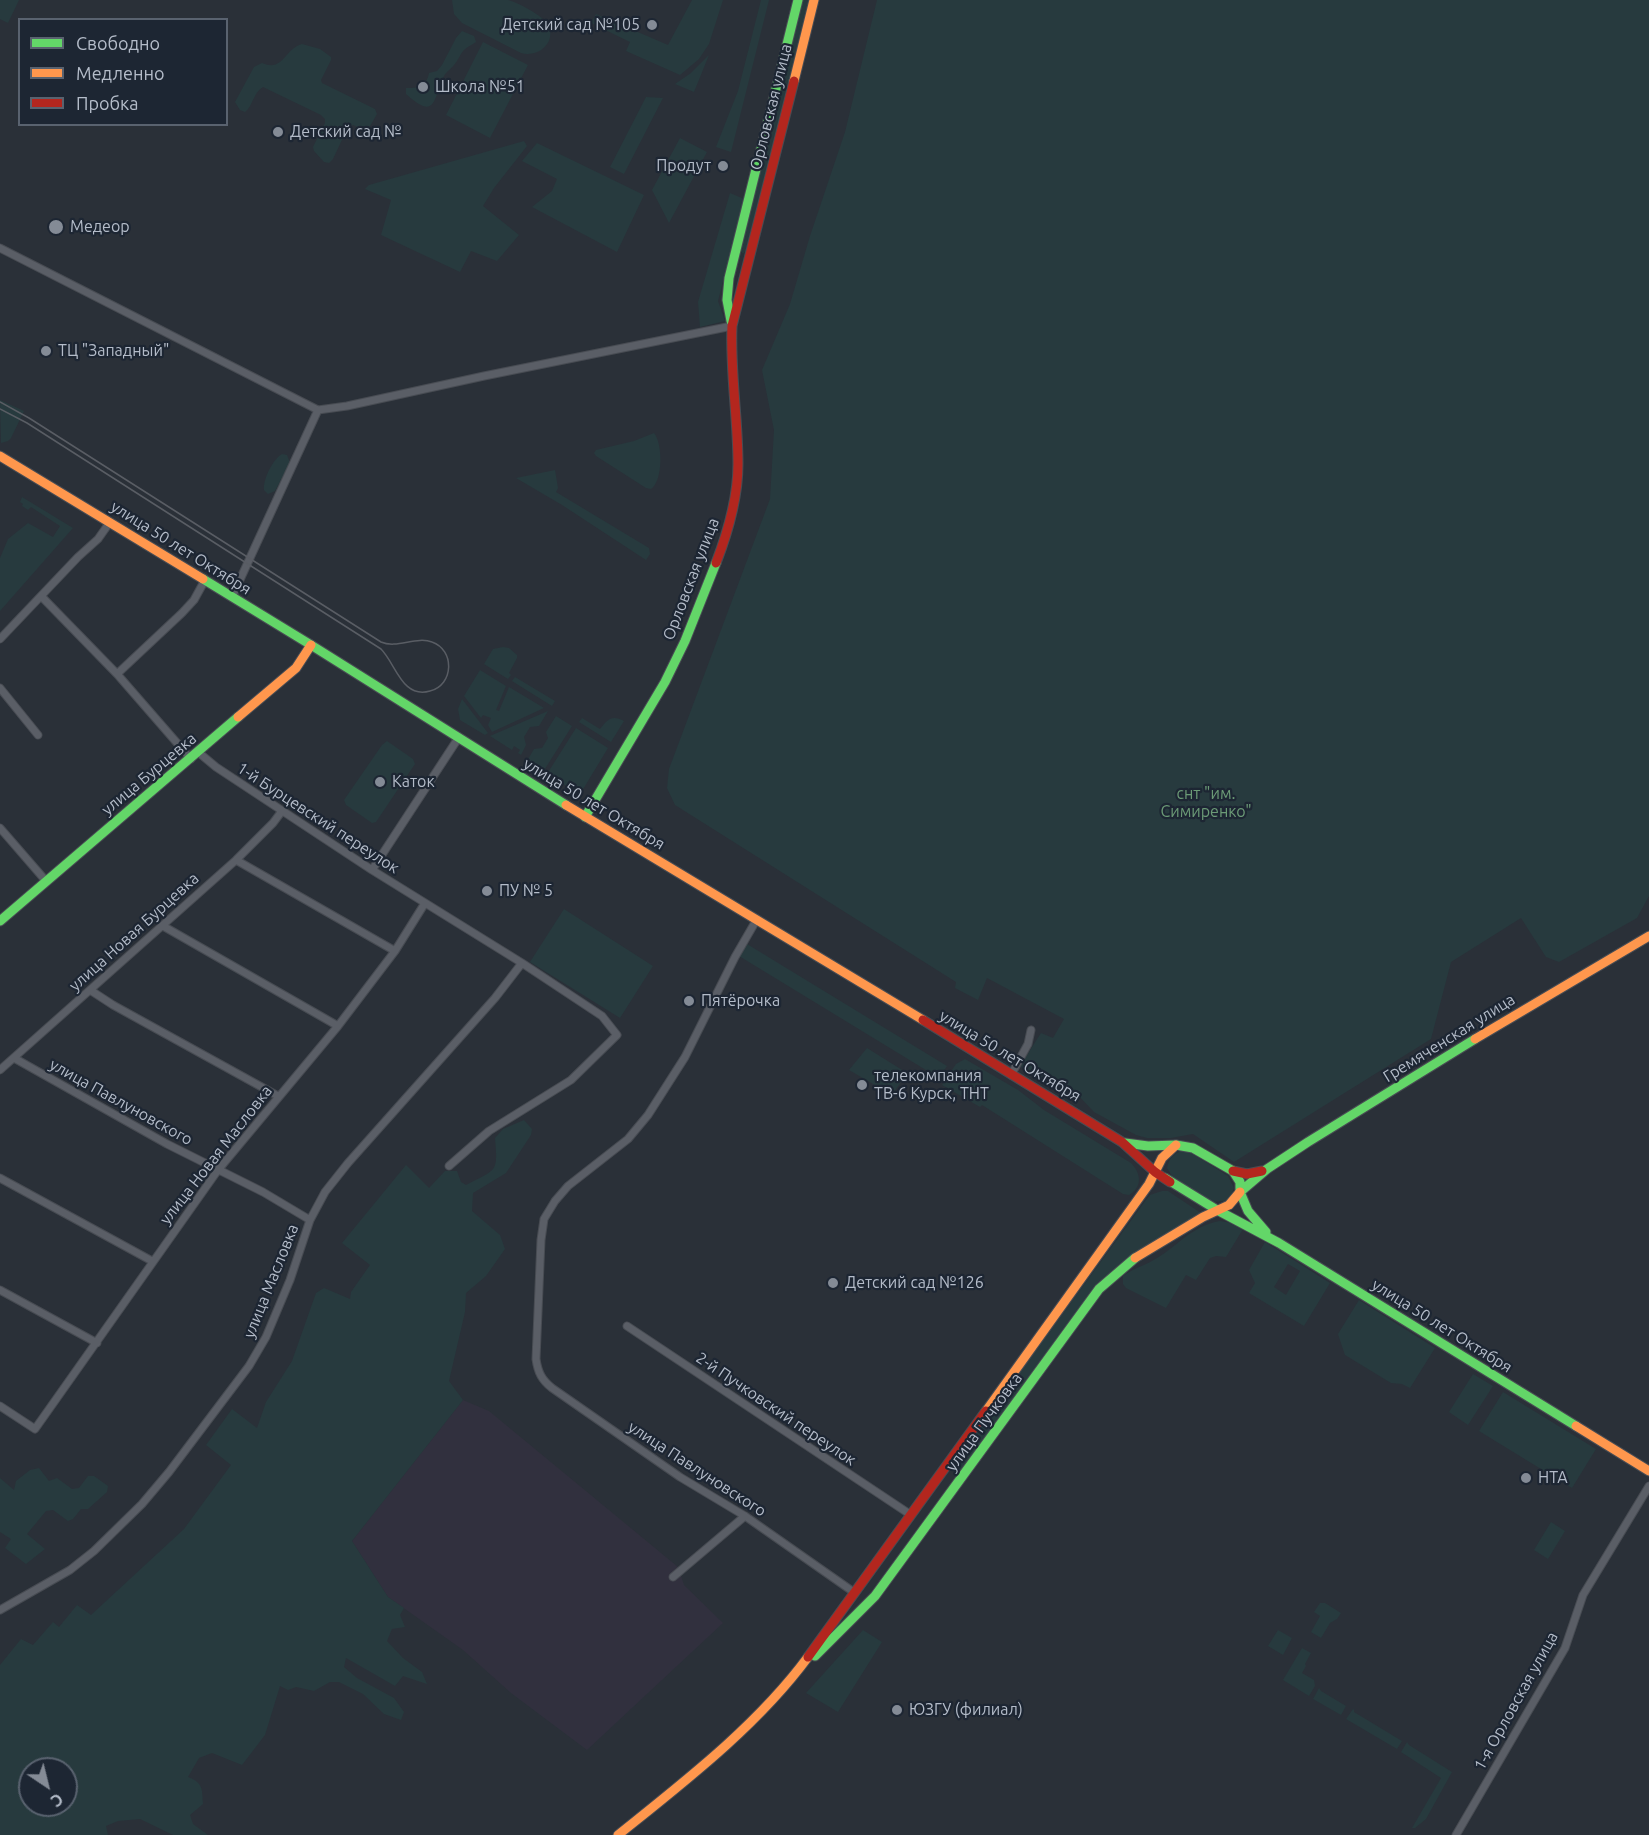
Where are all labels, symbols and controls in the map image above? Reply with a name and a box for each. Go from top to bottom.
place label: Детский сад №105 [501,15,640,35]
legend [18,18,228,126]
marker: Детский сад №105 [645,18,659,32]
text: Свободно [76,33,160,53]
street label: Орловская улица [746,42,796,172]
text: Медленно [76,63,165,83]
place label: Школа №51 [435,77,525,97]
marker: Школа №51 [416,80,430,94]
text: Пробка [76,93,139,113]
place label: Детский сад № [290,122,402,142]
marker: Детский сад № [271,125,285,139]
place label: Продут [656,156,711,176]
marker: Продут [716,159,730,173]
place label: Медеор [70,217,130,237]
marker: Медеор [47,218,65,236]
place label: ТЦ "Западный" [58,341,169,361]
marker: ТЦ "Западный" [39,344,53,358]
street label: улица 50 лет Октября [107,497,255,599]
street label: Орловская улица [659,515,723,643]
street label: улица Бурцевка [98,729,200,819]
street label: улица 50 лет Октября [520,754,668,854]
street label: 1-й Бурцевский переулок [233,758,403,878]
place label: Каток [392,772,435,792]
marker: Каток [373,775,387,789]
park label: снт "им. Симиренко" [1160,784,1252,822]
street label: улица Новая Бурцевка [65,869,203,995]
place label: ПУ № 5 [499,881,553,901]
marker: ПУ № 5 [480,884,494,898]
street label: Гремяченская улица [1380,990,1518,1086]
place label: Пятёрочка [701,991,780,1011]
marker: Пятёрочка [682,994,696,1008]
street label: улица 50 лет Октября [936,1006,1084,1106]
street label: улица Павлуновского [46,1055,196,1149]
place label: телекомпания ТВ-6 Курск, ТНТ [874,1066,989,1104]
marker: телекомпания ТВ-6 Курск, ТНТ [855,1078,869,1092]
street label: улица Новая Масловка [156,1082,276,1228]
street label: улица Масловка [239,1221,303,1341]
place label: Детский сад №126 [845,1273,984,1293]
street label: улица 50 лет Октября [1368,1275,1516,1377]
marker: Детский сад №126 [826,1276,840,1290]
street label: 2-й Пучковский переулок [692,1348,860,1470]
street label: улица Пучковка [942,1369,1026,1475]
street label: улица Павлуновского [624,1417,770,1521]
place label: НТА [1538,1468,1568,1488]
marker: НТА [1519,1471,1533,1485]
street label: 1-я Орловская улица [1470,1628,1562,1774]
place label: ЮЗГУ (филиал) [909,1700,1023,1720]
marker: ЮЗГУ (филиал) [890,1703,904,1717]
north arrow [18,1757,78,1817]
text: С [48,1790,67,1810]

